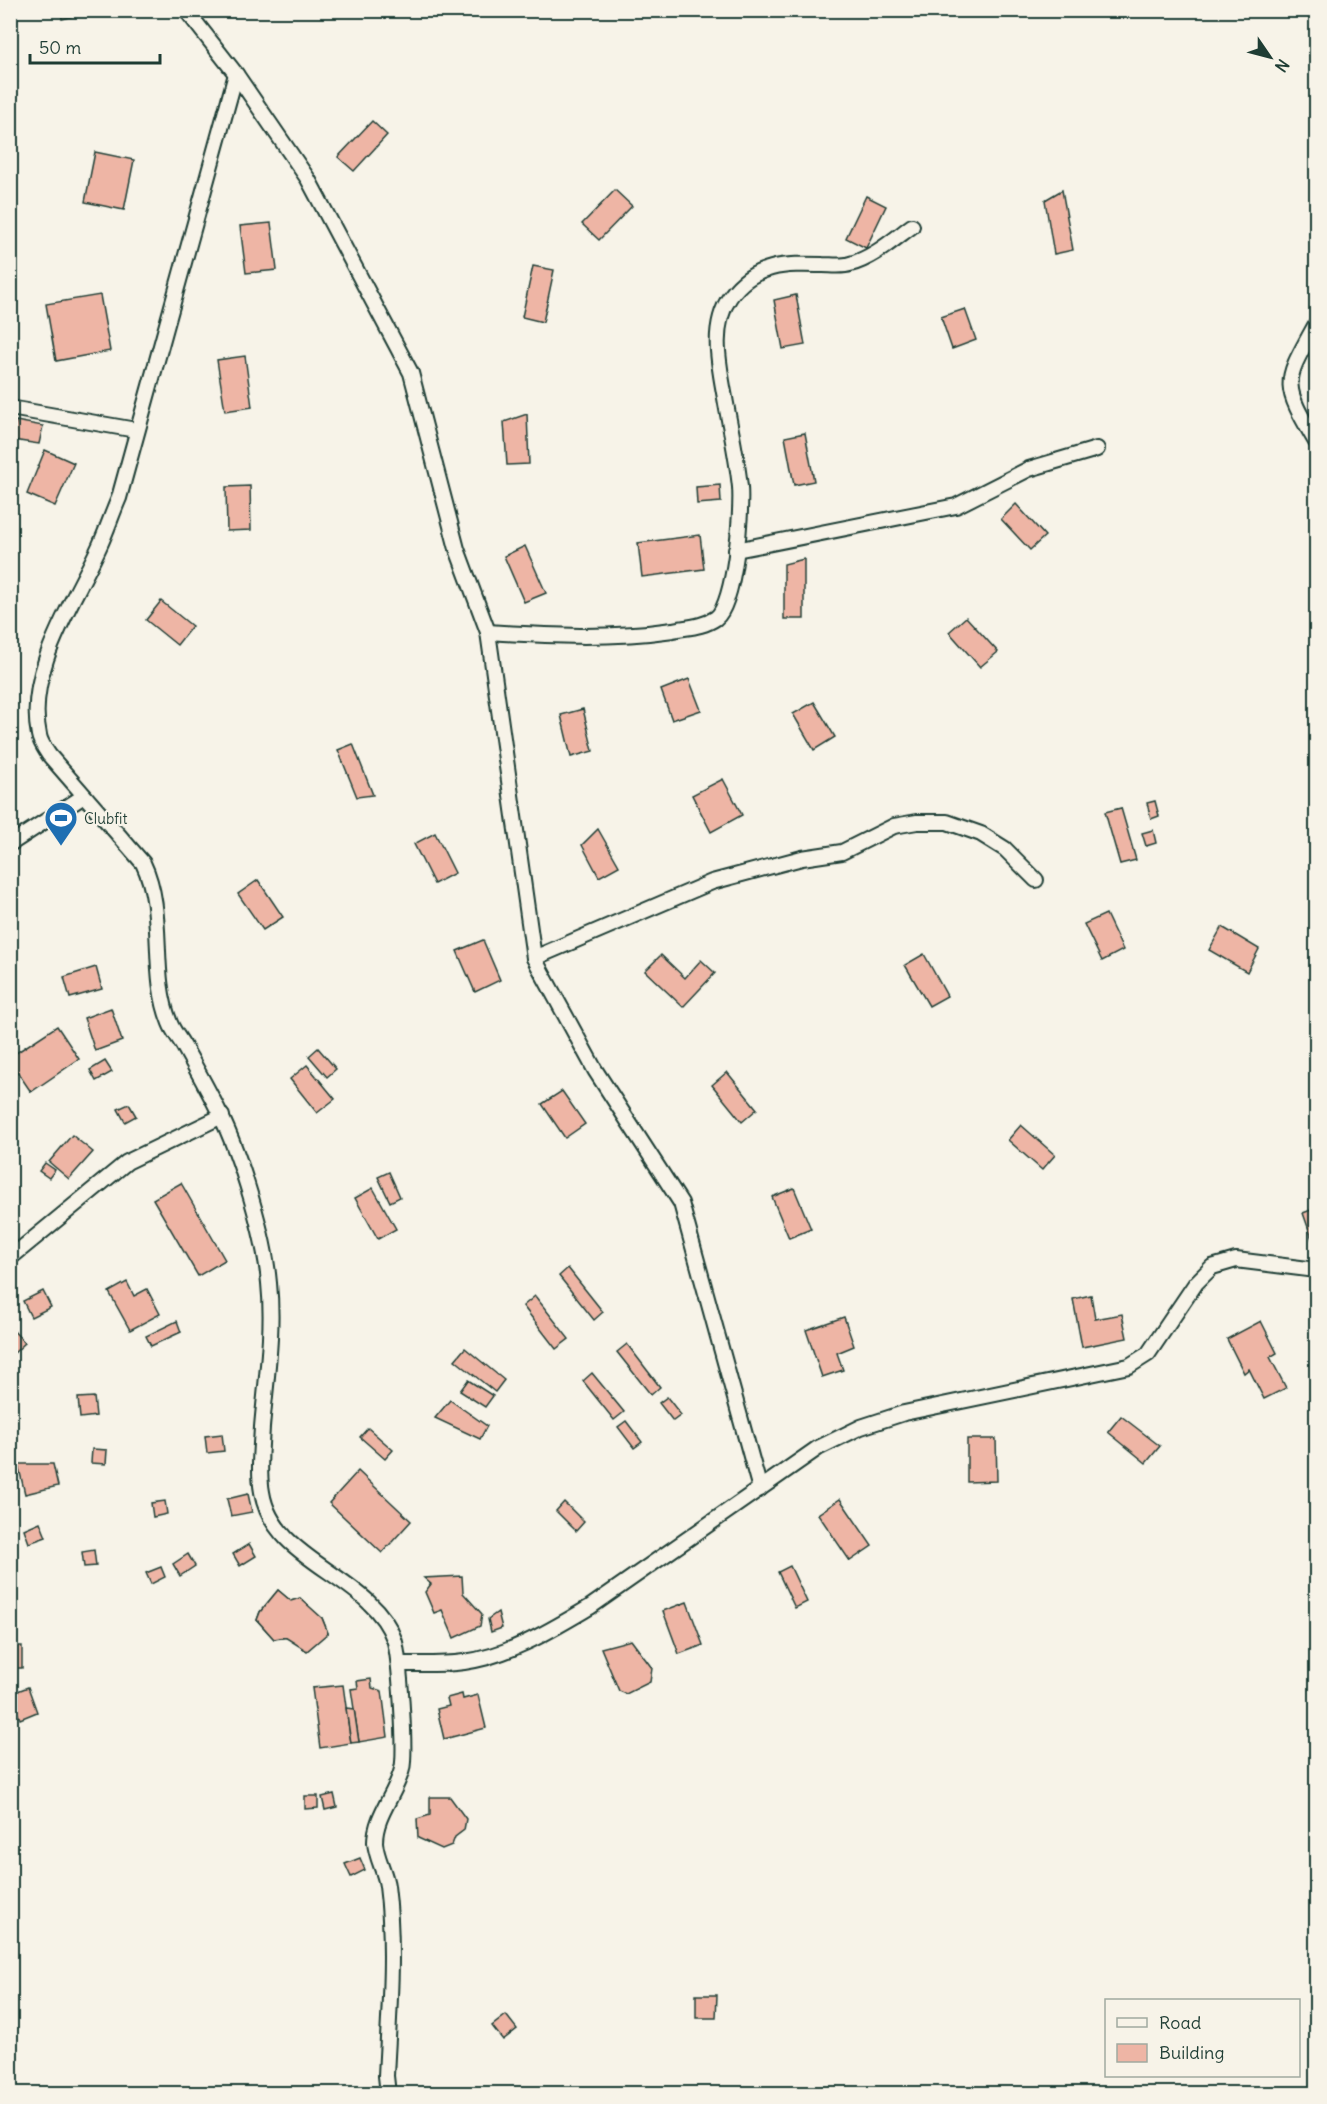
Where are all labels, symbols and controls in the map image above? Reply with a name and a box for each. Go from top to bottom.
scale bar [30,27,160,65]
north arrow [1240,27,1300,87]
text: 50 m [39,36,81,59]
text: N [1271,55,1294,76]
sports icon: Clubfit [43,800,79,847]
place label: Clubfit [84,809,128,828]
legend [1105,1999,1300,2077]
text: Road [1159,2011,1202,2034]
text: Building [1159,2041,1224,2064]

